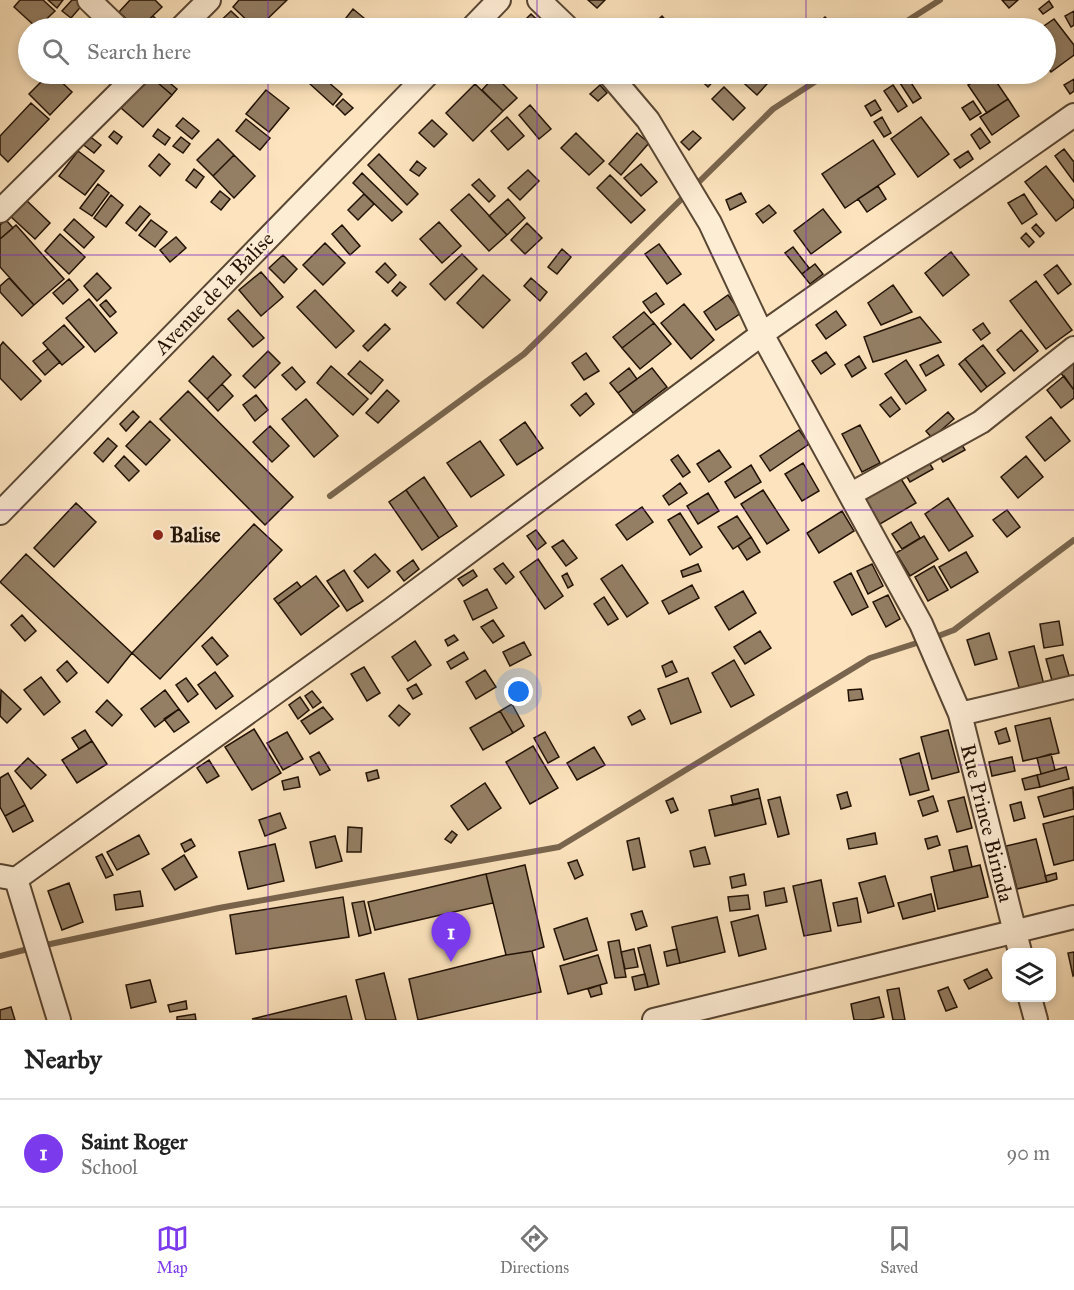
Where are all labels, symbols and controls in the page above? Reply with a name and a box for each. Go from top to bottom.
search box [18,18,1056,84]
icon: search [39,35,72,68]
text: Search here [87,38,191,65]
street label: Avenue de la Balise [148,226,279,361]
place label: Balise [170,522,221,548]
marker: Balise [151,528,165,542]
your location [504,677,533,706]
street label: Rue Prince Birinda [955,741,1019,905]
pin: 1 [432,912,470,962]
map controls [1002,948,1056,1002]
button: layers [1002,948,1056,1002]
text: Nearby [24,1043,102,1075]
text: Saint Roger [81,1128,188,1155]
text: 1 [40,1141,47,1165]
text: 90 m [1007,1141,1050,1165]
text: School [81,1155,138,1179]
tab: Map [156,1222,189,1277]
tab: Directions [500,1222,569,1277]
tab: Saved [880,1222,918,1277]

